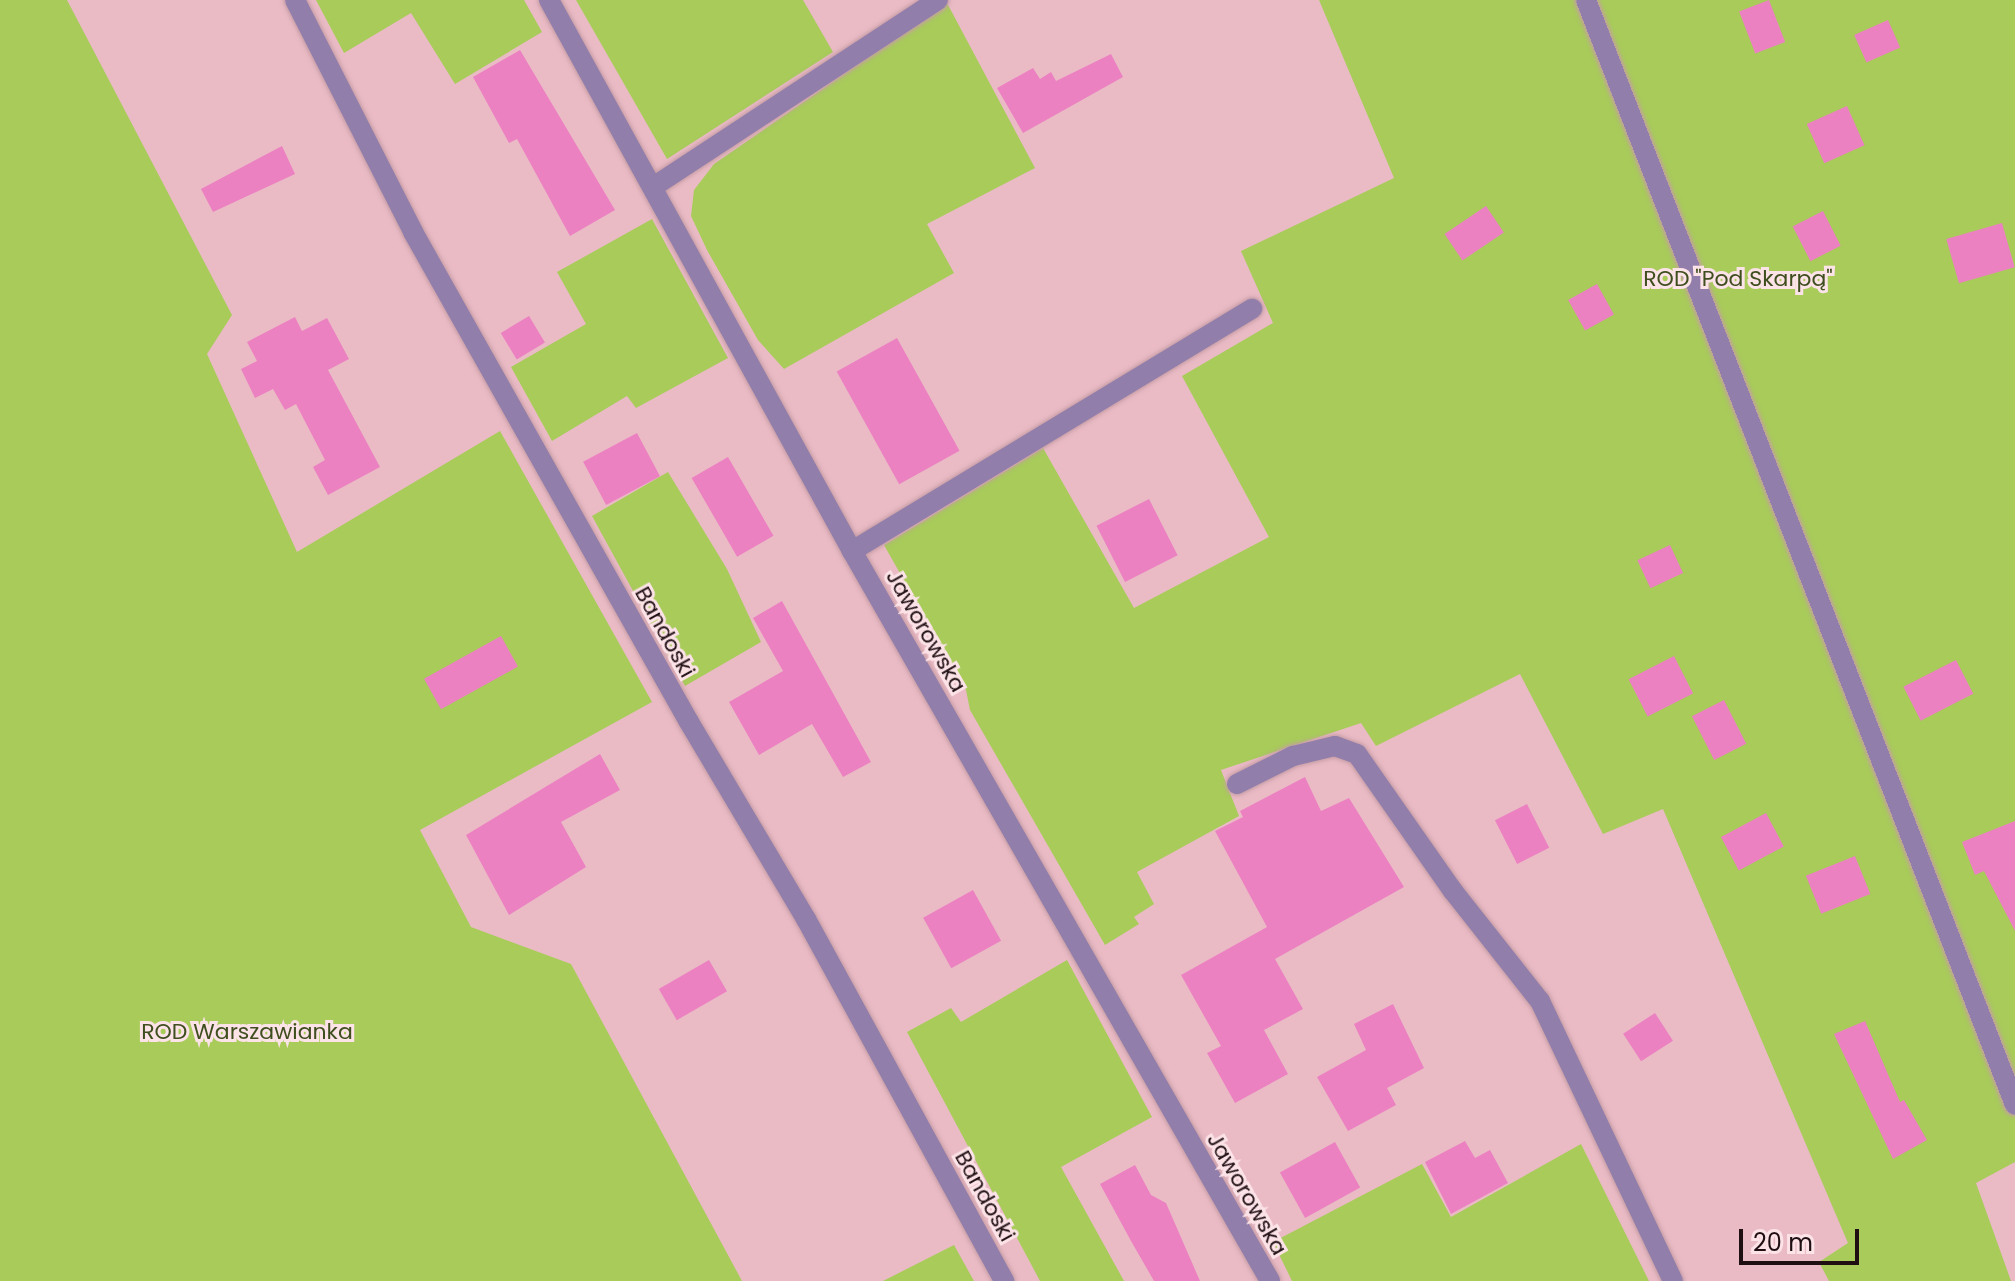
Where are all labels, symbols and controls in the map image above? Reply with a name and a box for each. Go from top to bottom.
park label: ROD "Pod Skarpą" [1643,266,1833,292]
street label: Jaworowska [880,565,972,697]
street label: Bandoski [629,582,701,682]
park label: ROD Warszawianka [141,1019,353,1045]
street label: Jaworowska [1201,1128,1293,1260]
street label: Bandoski [949,1146,1021,1246]
scale bar [1743,1213,1863,1263]
text: 20 m [1753,1226,1813,1259]

